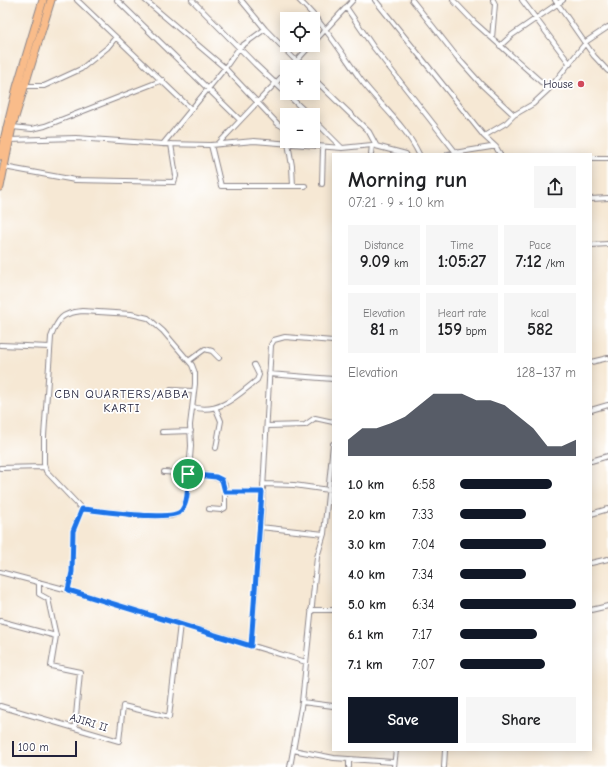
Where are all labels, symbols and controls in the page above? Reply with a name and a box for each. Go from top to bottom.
map controls [280,12,320,148]
button: locate [280,12,320,52]
button: + [280,60,320,100]
place label: House [544,78,573,91]
marker: House [576,79,586,89]
button: − [280,108,320,148]
button: share [534,166,576,208]
text: Morning run [348,167,467,193]
text: 07:21 · 9 × 1.0 km [348,195,444,210]
text: Distance [364,239,404,252]
text: Time [451,239,473,252]
text: Pace [529,239,551,252]
text: 9.09 [360,252,390,271]
text: 1:05:27 [438,252,486,271]
text: 7:12 [515,252,542,271]
text: km [390,257,408,270]
text: /km [542,257,565,270]
text: Elevation [363,307,405,320]
text: Heart rate [438,307,486,320]
text: kcal [531,307,549,320]
text: 81 [370,320,385,339]
text: 159 [437,320,462,339]
text: 582 [527,320,553,339]
text: m [385,325,398,338]
text: bpm [462,325,487,338]
text: Elevation [348,365,398,380]
text: 128–137 m [517,365,576,380]
district label: CBN QUARTERS/ABBA KARTI [55,387,189,415]
pin [171,457,205,491]
icon: arrive [177,463,199,485]
text: 1.0 km [348,477,384,492]
text: 6:58 [412,477,435,492]
text: 2.0 km [348,507,386,522]
text: 7:33 [412,507,434,522]
text: 3.0 km [348,537,386,552]
text: 7:04 [412,537,435,552]
text: 4.0 km [348,567,385,582]
text: 7:34 [412,567,433,582]
text: 5.0 km [348,597,386,612]
text: 6:34 [412,597,434,612]
text: 6.1 km [348,627,384,642]
text: 7:17 [412,627,432,642]
text: 7.1 km [348,657,383,672]
text: 7:07 [412,657,435,672]
button: Save [348,697,458,743]
button: Share [466,697,576,743]
street label: AJIRI II [68,711,109,734]
scale bar [12,739,77,758]
text: 100 m [18,741,49,754]

